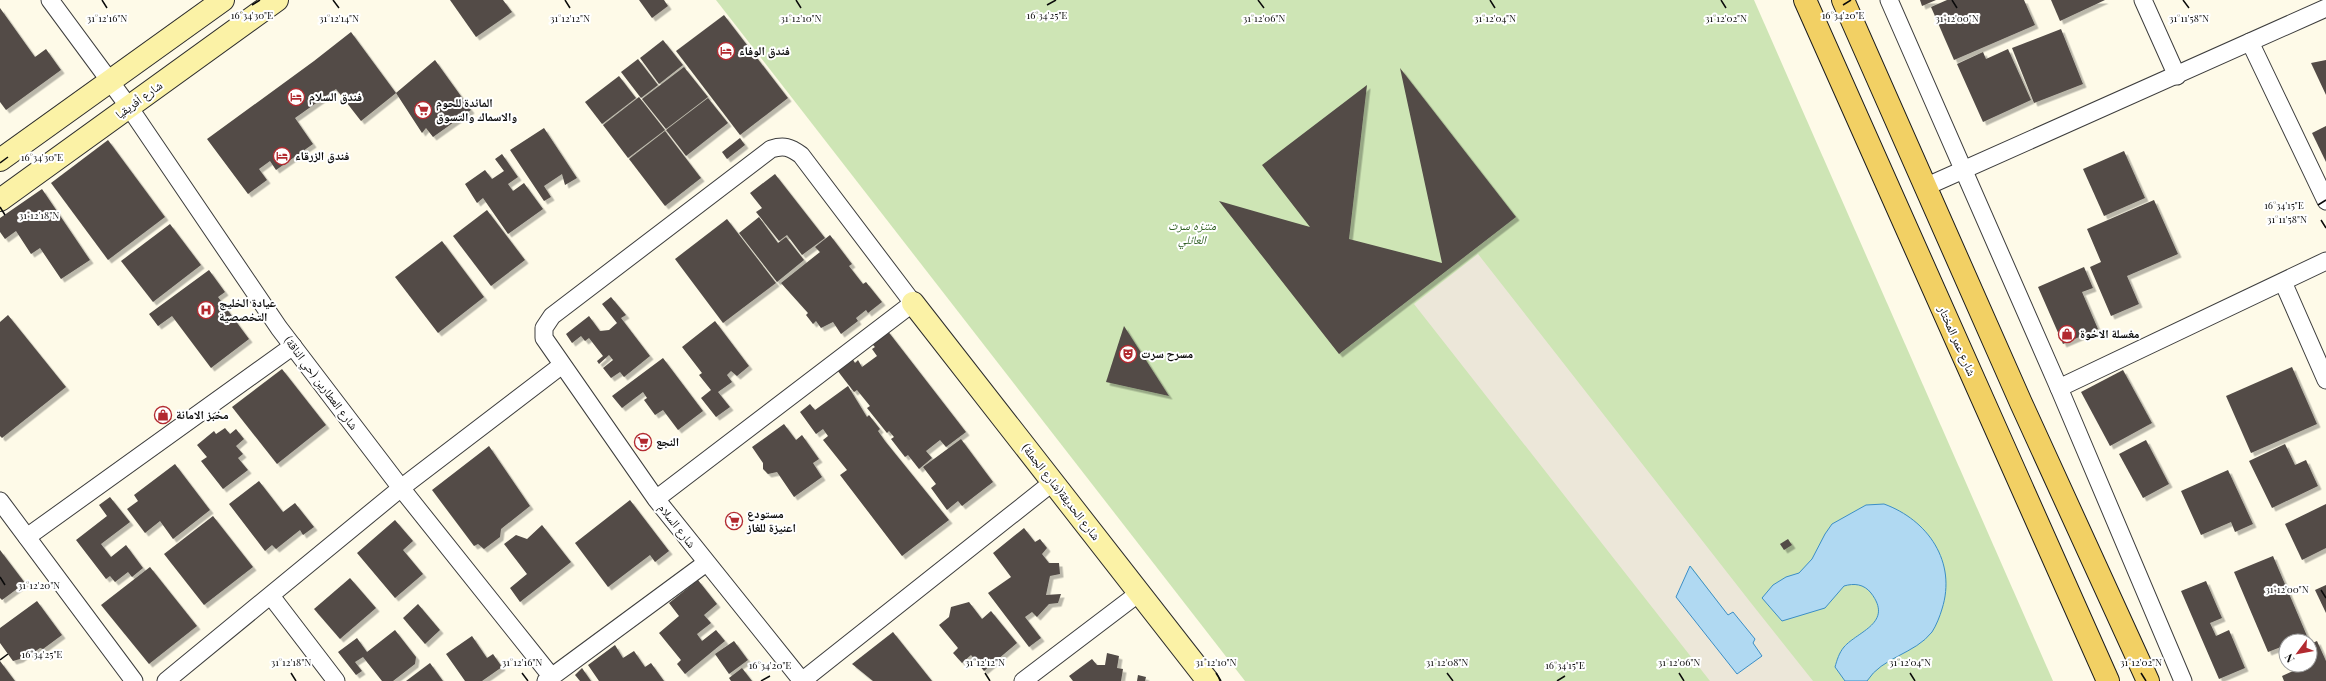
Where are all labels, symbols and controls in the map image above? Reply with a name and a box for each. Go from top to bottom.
text: 16°34'30"E [231,8,273,22]
text: 16°34'25"E [1027,8,1067,22]
text: 16°34'20"E [1822,8,1864,22]
text: 31°12'16"N [87,11,127,25]
text: 31°12'14"N [319,11,359,25]
text: 31°12'12"N [550,11,590,25]
text: 31°12'10"N [780,11,822,25]
text: 31°12'06"N [1243,11,1285,25]
text: 31°12'04"N [1474,11,1516,25]
text: 31°12'02"N [1705,11,1747,25]
text: 31°12'00"N [1935,11,1979,25]
text: 31°11'58"N [2169,11,2209,25]
hotel icon: فندق الوفاء [716,41,736,61]
place label: فندق الوفاء [739,42,790,59]
street label: شارع أفريقيا [112,77,166,123]
hotel icon: فندق السلام [286,87,306,107]
place label: فندق السلام [309,88,362,105]
place label: المائدة للحوم والاسماك والتسوق [436,94,517,125]
supermarket icon: المائدة للحوم والاسماك والتسوق [413,100,433,120]
hotel icon: فندق الزرقاء [272,146,292,166]
place label: فندق الزرقاء [295,147,349,164]
text: 16°34'30"E [21,150,63,164]
text: 16°34'15"E [2264,198,2304,212]
text: 31°12'18"N [19,208,59,222]
text: 31°11'58"N [2267,212,2307,226]
park label: منتزه سرت العائلي [1168,217,1217,250]
place label: عيادة الخليج التخصصية [219,294,276,324]
hospital icon: عيادة الخليج التخصصية [196,300,216,320]
street label: شارع عمر المختار [1934,302,1981,379]
shop icon: مغسلة الاخوة [2057,324,2077,344]
place label: مغسلة الاخوة [2080,325,2140,341]
street label: شارع العطارين (حي الناقة) [279,332,363,435]
theatre icon: مسرح سرت [1118,344,1138,364]
place label: مسرح سرت [1141,345,1194,362]
shop icon: مخبز الامانة [153,405,173,425]
place label: مخبز الامانة [176,406,229,422]
supermarket icon: النجع [633,432,653,452]
place label: النجع [656,433,679,450]
street label: شارع الحديقة(شارع الجملة) [1018,440,1105,544]
street label: شارع السلام [655,500,700,552]
place label: مستودع اعنيزة للغاز [746,505,796,535]
supermarket icon: مستودع اعنيزة للغاز [724,511,744,531]
text: 31°12'20"N [18,578,60,592]
text: 31°12'00"N [2265,582,2309,596]
north arrow [2278,633,2318,673]
text: 16°34'25"E [22,647,62,661]
text: N [2281,651,2298,666]
text: 31°12'18"N [271,655,311,669]
text: 31°12'16"N [502,655,542,669]
text: 31°12'12"N [965,655,1005,669]
text: 31°12'10"N [1195,655,1237,669]
text: 31°12'08"N [1426,655,1468,669]
text: 31°12'06"N [1658,655,1700,669]
text: 31°12'04"N [1889,655,1931,669]
text: 31°12'02"N [2120,655,2162,669]
text: 16°34'20"E [749,658,791,672]
text: 16°34'15"E [1545,658,1585,672]

